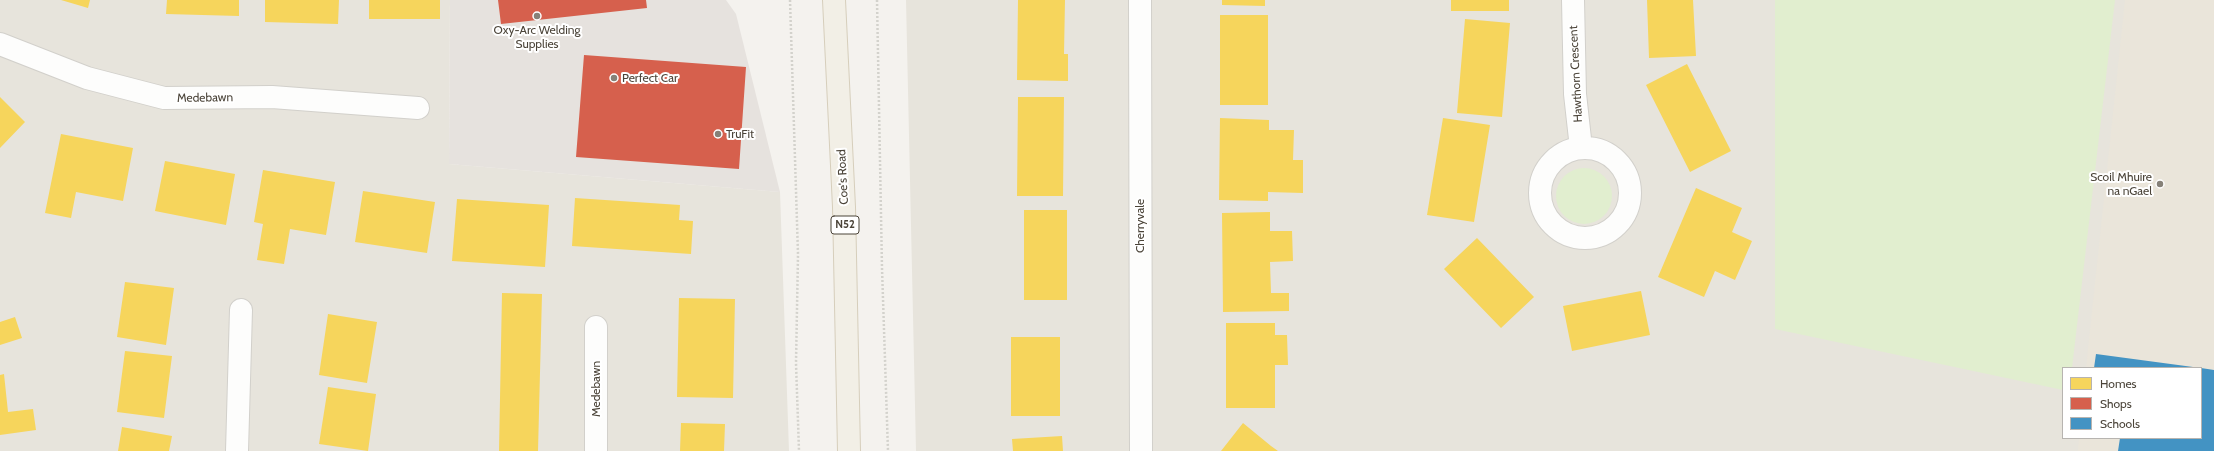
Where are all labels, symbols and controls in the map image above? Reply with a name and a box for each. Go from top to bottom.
marker: Oxy-Arc Welding Supplies [532,11,542,21]
place label: Oxy-Arc Welding Supplies [494,23,580,51]
street label: Hawthorn Crescent [1566,25,1586,123]
place label: Perfect Car [622,71,678,85]
marker: Perfect Car [609,73,619,83]
street label: Medebawn [177,90,233,106]
place label: TruFit [726,127,754,141]
marker: TruFit [713,129,723,139]
street label: Coe's Road [834,149,852,205]
place label: Scoil Mhuire na nGael [2090,170,2152,198]
marker: Scoil Mhuire na nGael [2155,179,2165,189]
street label: Cherryvale [1133,199,1147,253]
road number: N52 [831,216,859,234]
street label: Medebawn [589,361,603,417]
legend [2062,367,2202,439]
text: Homes [2100,376,2137,391]
text: Shops [2100,396,2132,411]
text: Schools [2100,416,2140,431]

